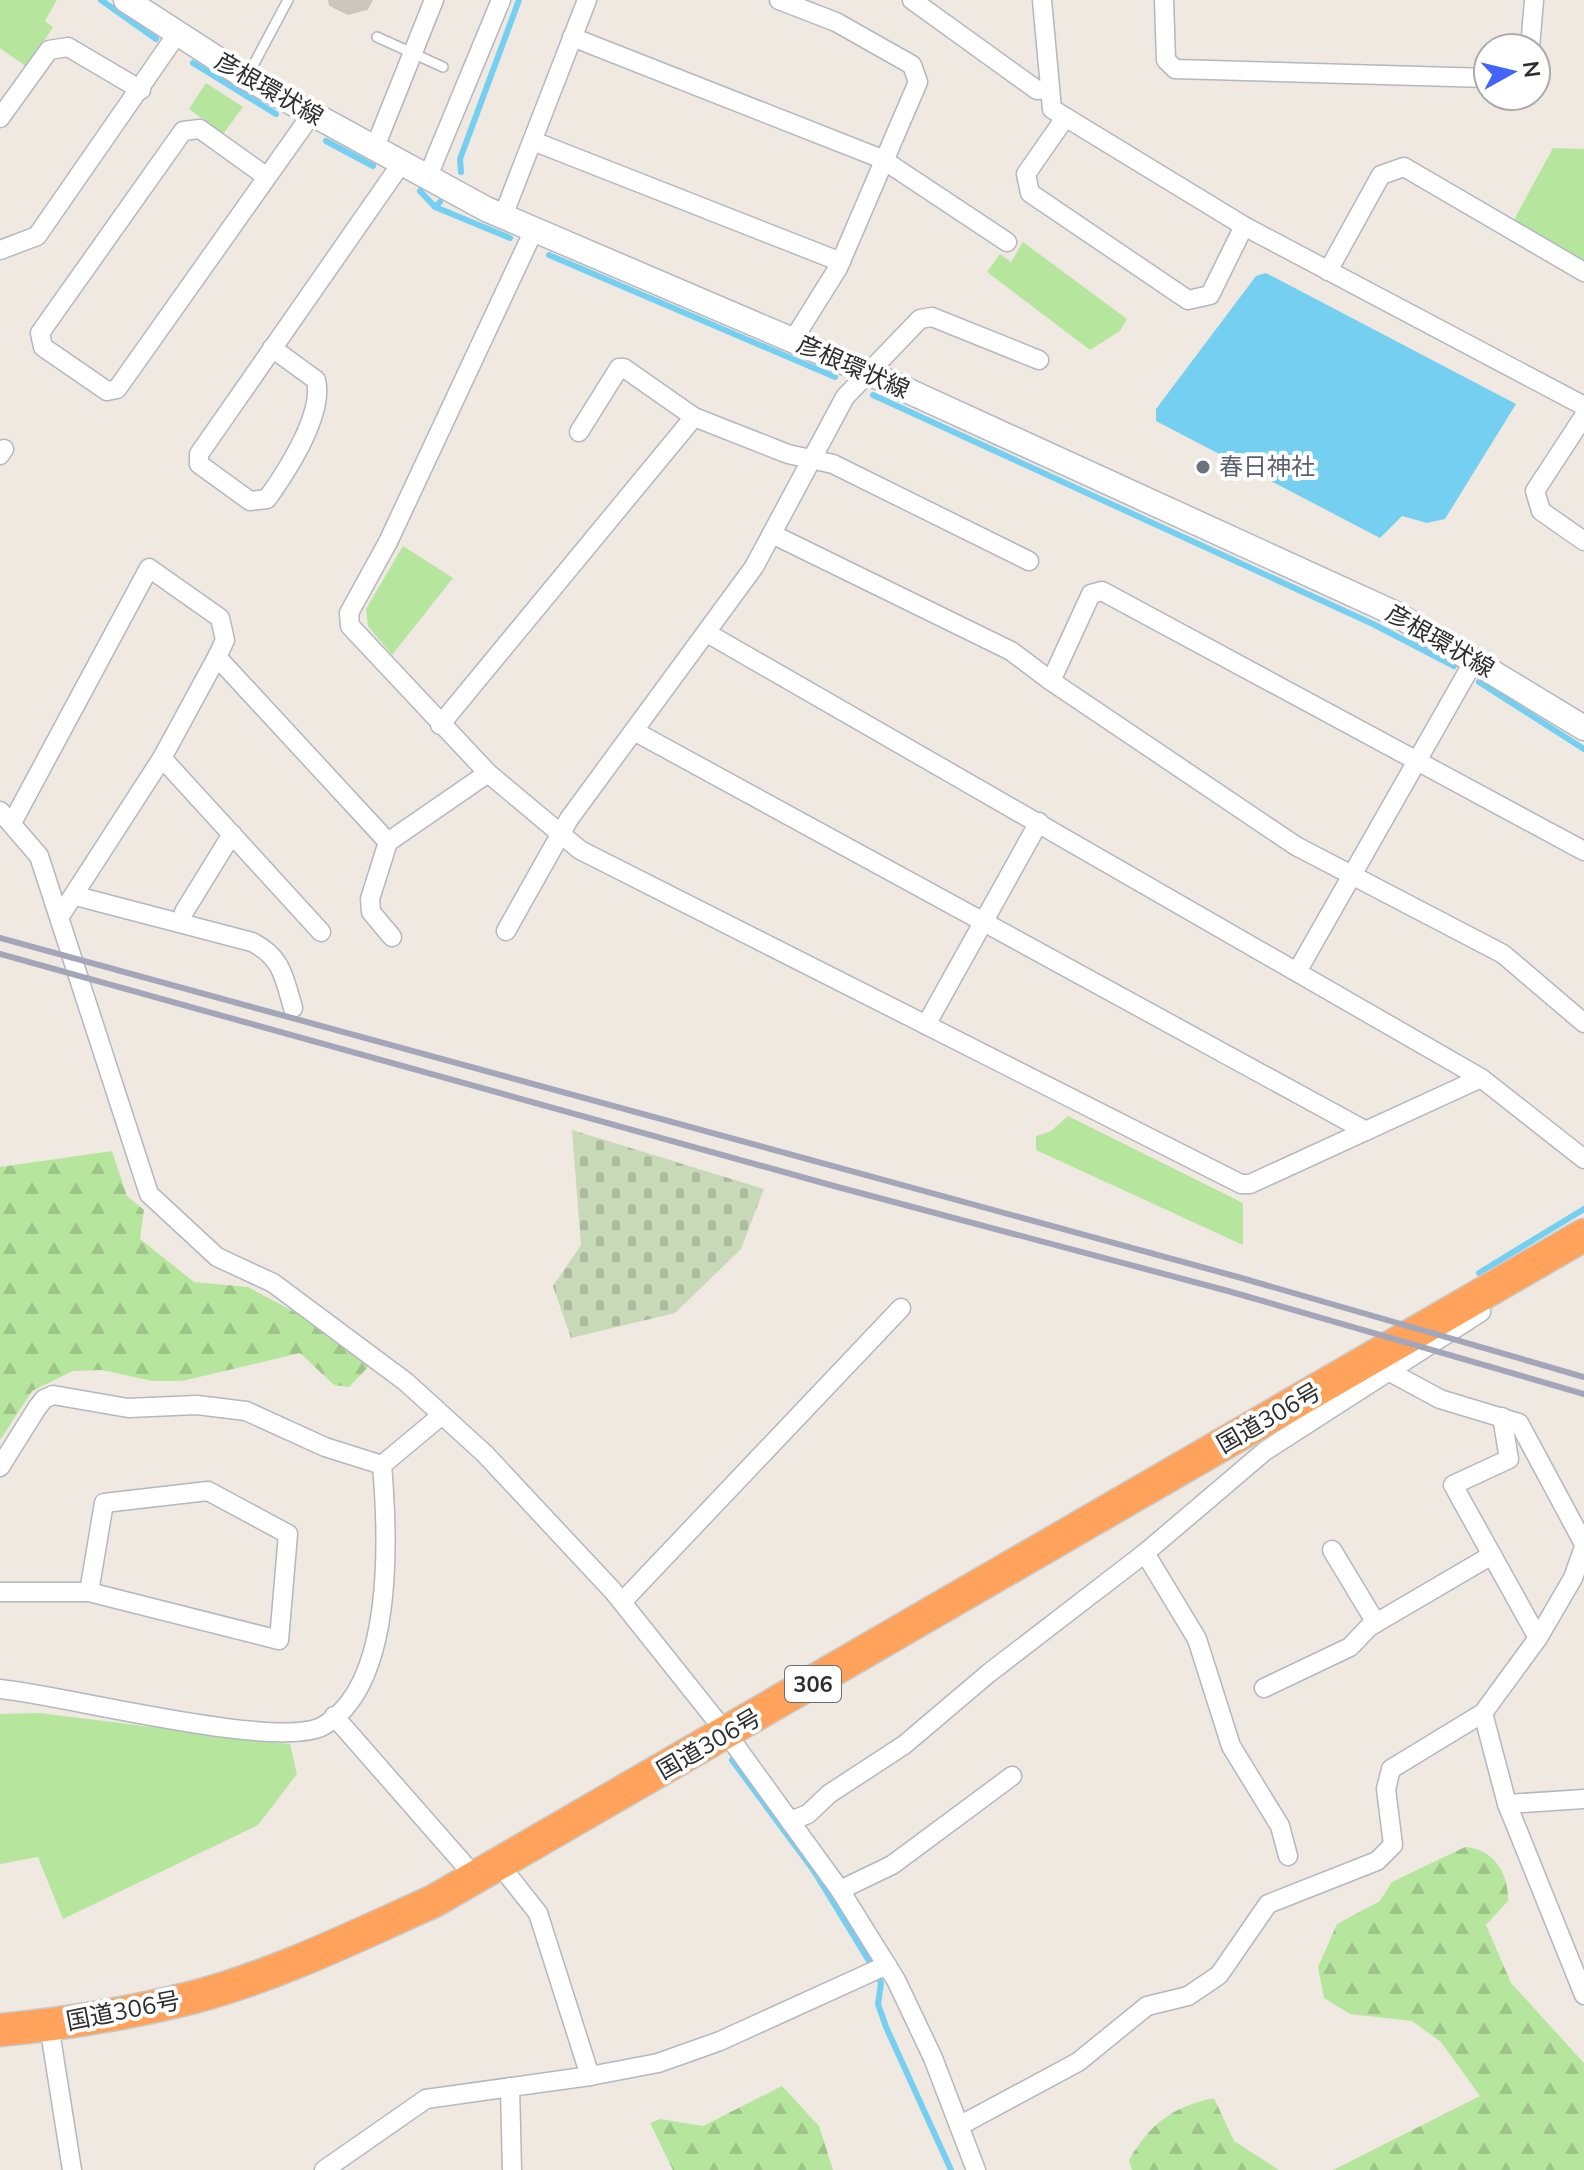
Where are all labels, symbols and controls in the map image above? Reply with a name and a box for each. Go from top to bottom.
north arrow [1472,32,1552,112]
street label: 彦根環状線 [209,45,329,133]
text: N [1515,59,1547,80]
street label: 彦根環状線 [792,328,914,406]
place label: 春日神社 [1219,451,1315,483]
marker: 春日神社 [1194,458,1212,476]
street label: 彦根環状線 [1380,597,1500,685]
street label: 国道306号 [1211,1375,1327,1461]
road number: 306 [785,1666,841,1702]
street label: 国道306号 [651,1701,767,1787]
street label: 国道306号 [63,1984,183,2038]

